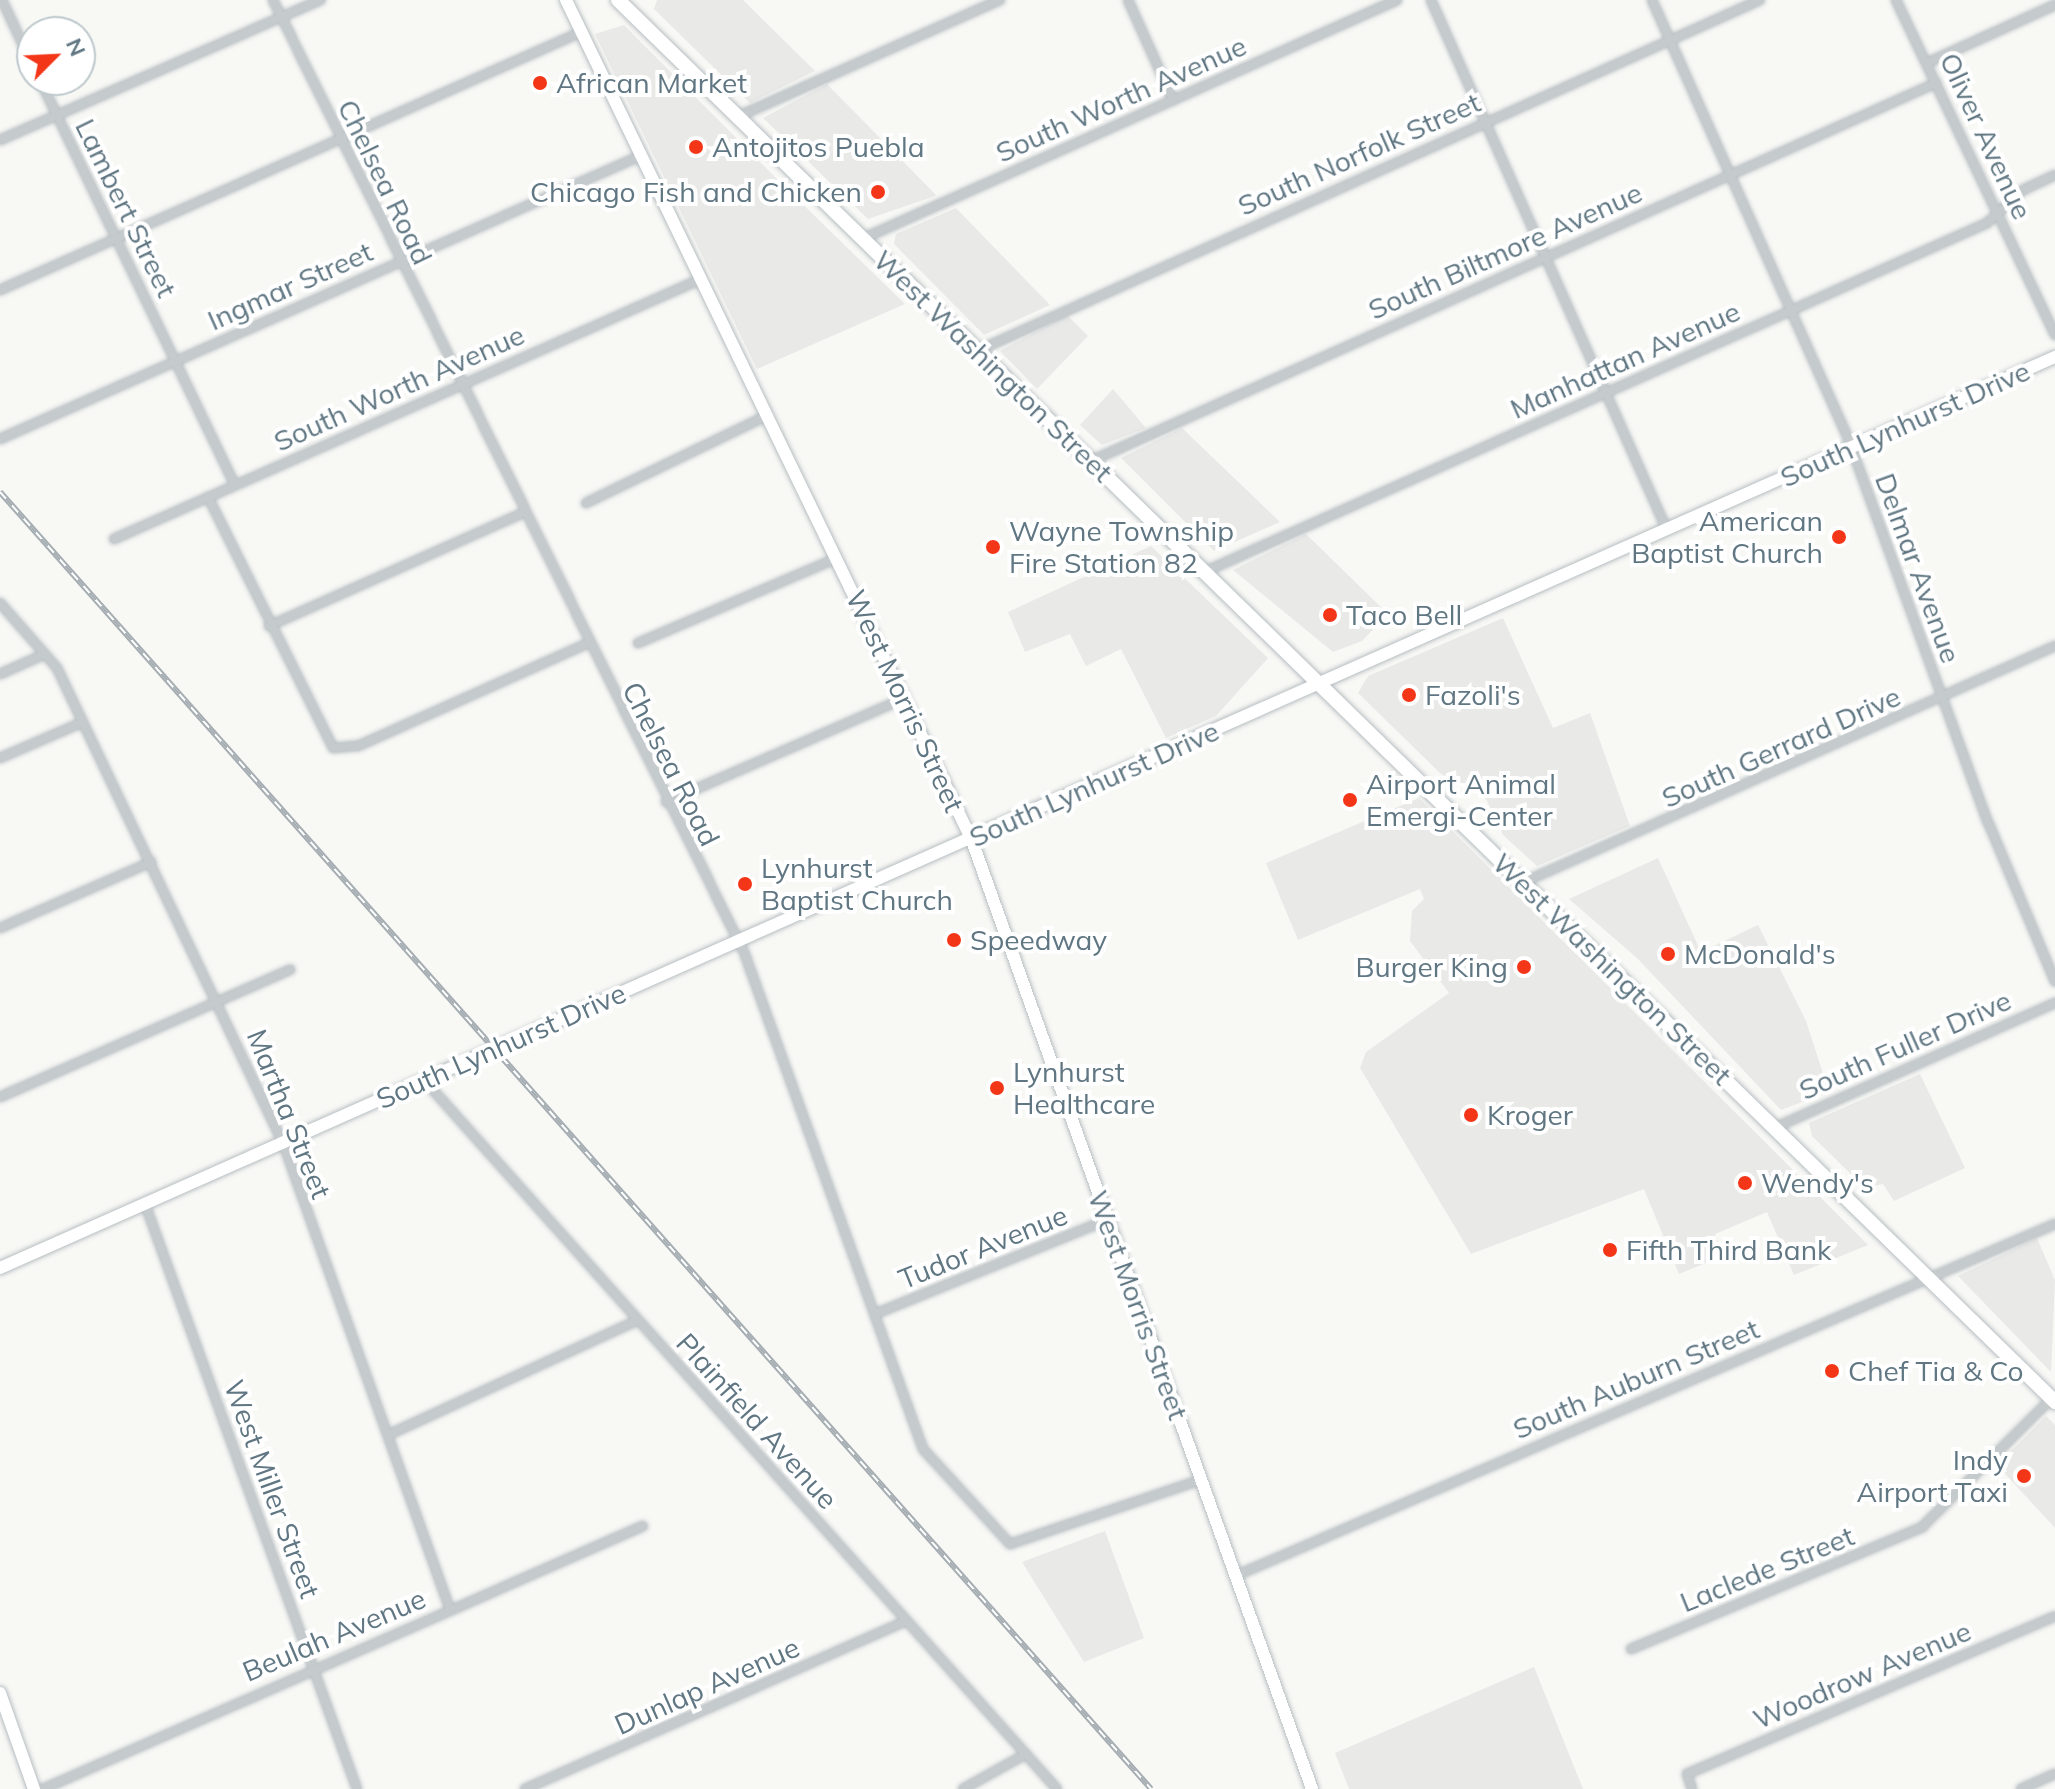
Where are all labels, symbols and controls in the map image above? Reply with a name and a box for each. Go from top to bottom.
north arrow [16,16,96,96]
street label: South Worth Avenue [991,29,1251,169]
text: N [60,34,92,60]
street label: Oliver Avenue [1933,47,2039,225]
place label: African Market [556,66,747,100]
marker: African Market [531,74,549,92]
street label: South Norfolk Street [1233,85,1485,223]
street label: Chelsea Road [331,94,439,270]
street label: Lambert Street [68,113,184,303]
place label: Antojitos Puebla [712,130,925,164]
marker: Antojitos Puebla [687,138,705,156]
place label: Chicago Fish and Chicken [530,175,862,209]
street label: South Biltmore Avenue [1363,175,1647,327]
marker: Chicago Fish and Chicken [869,183,887,201]
street label: Ingmar Street [202,235,378,337]
street label: West Washington Street [867,243,1119,489]
street label: Manhattan Avenue [1505,294,1745,426]
street label: South Worth Avenue [269,318,529,458]
street label: South Lynhurst Drive [1775,354,2035,494]
street label: Delmar Avenue [1868,469,1968,667]
place label: American Baptist Church [1631,504,1823,570]
place label: Wayne Township Fire Station 82 [1009,514,1234,580]
marker: American Baptist Church [1830,528,1848,546]
marker: Wayne Township Fire Station 82 [984,538,1002,556]
street label: West Morris Street [839,585,971,817]
place label: Taco Bell [1346,598,1462,632]
marker: Taco Bell [1321,606,1339,624]
street label: Chelsea Road [615,676,727,852]
place label: Fazoli's [1425,678,1521,712]
street label: South Gerrard Drive [1657,679,1905,815]
marker: Fazoli's [1400,686,1418,704]
street label: South Lynhurst Drive [964,714,1224,854]
place label: Airport Animal Emergi-Center [1366,767,1556,833]
marker: Airport Animal Emergi-Center [1341,791,1359,809]
street label: West Washington Street [1486,846,1738,1092]
place label: Lynhurst Baptist Church [761,851,953,917]
marker: Lynhurst Baptist Church [736,875,754,893]
place label: Speedway [970,923,1107,957]
marker: Speedway [945,931,963,949]
place label: McDonald's [1684,937,1836,971]
marker: McDonald's [1659,945,1677,963]
place label: Burger King [1356,950,1508,984]
marker: Burger King [1515,958,1533,976]
street label: South Lynhurst Drive [371,976,631,1116]
street label: South Fuller Drive [1794,983,2016,1107]
street label: Martha Street [240,1025,338,1203]
place label: Lynhurst Healthcare [1013,1055,1155,1121]
marker: Lynhurst Healthcare [988,1079,1006,1097]
place label: Kroger [1487,1098,1573,1132]
marker: Kroger [1462,1106,1480,1124]
place label: Wendy's [1761,1166,1874,1200]
marker: Wendy's [1736,1174,1754,1192]
street label: West Morris Street [1081,1186,1195,1424]
street label: Tudor Avenue [894,1198,1072,1296]
place label: Fifth Third Bank [1626,1233,1831,1267]
marker: Fifth Third Bank [1601,1241,1619,1259]
street label: South Auburn Street [1508,1312,1764,1446]
street label: Plainfield Avenue [669,1326,845,1516]
place label: Chef Tia & Co [1848,1354,2023,1388]
marker: Chef Tia & Co [1823,1362,1841,1380]
street label: West Miller Street [217,1375,327,1603]
place label: Indy Airport Taxi [1857,1443,2008,1509]
marker: Indy Airport Taxi [2015,1467,2033,1485]
street label: Laclede Street [1675,1519,1859,1619]
street label: Beulah Avenue [238,1581,430,1689]
street label: Woodrow Avenue [1748,1614,1976,1736]
street label: Dunlap Avenue [609,1630,805,1742]

